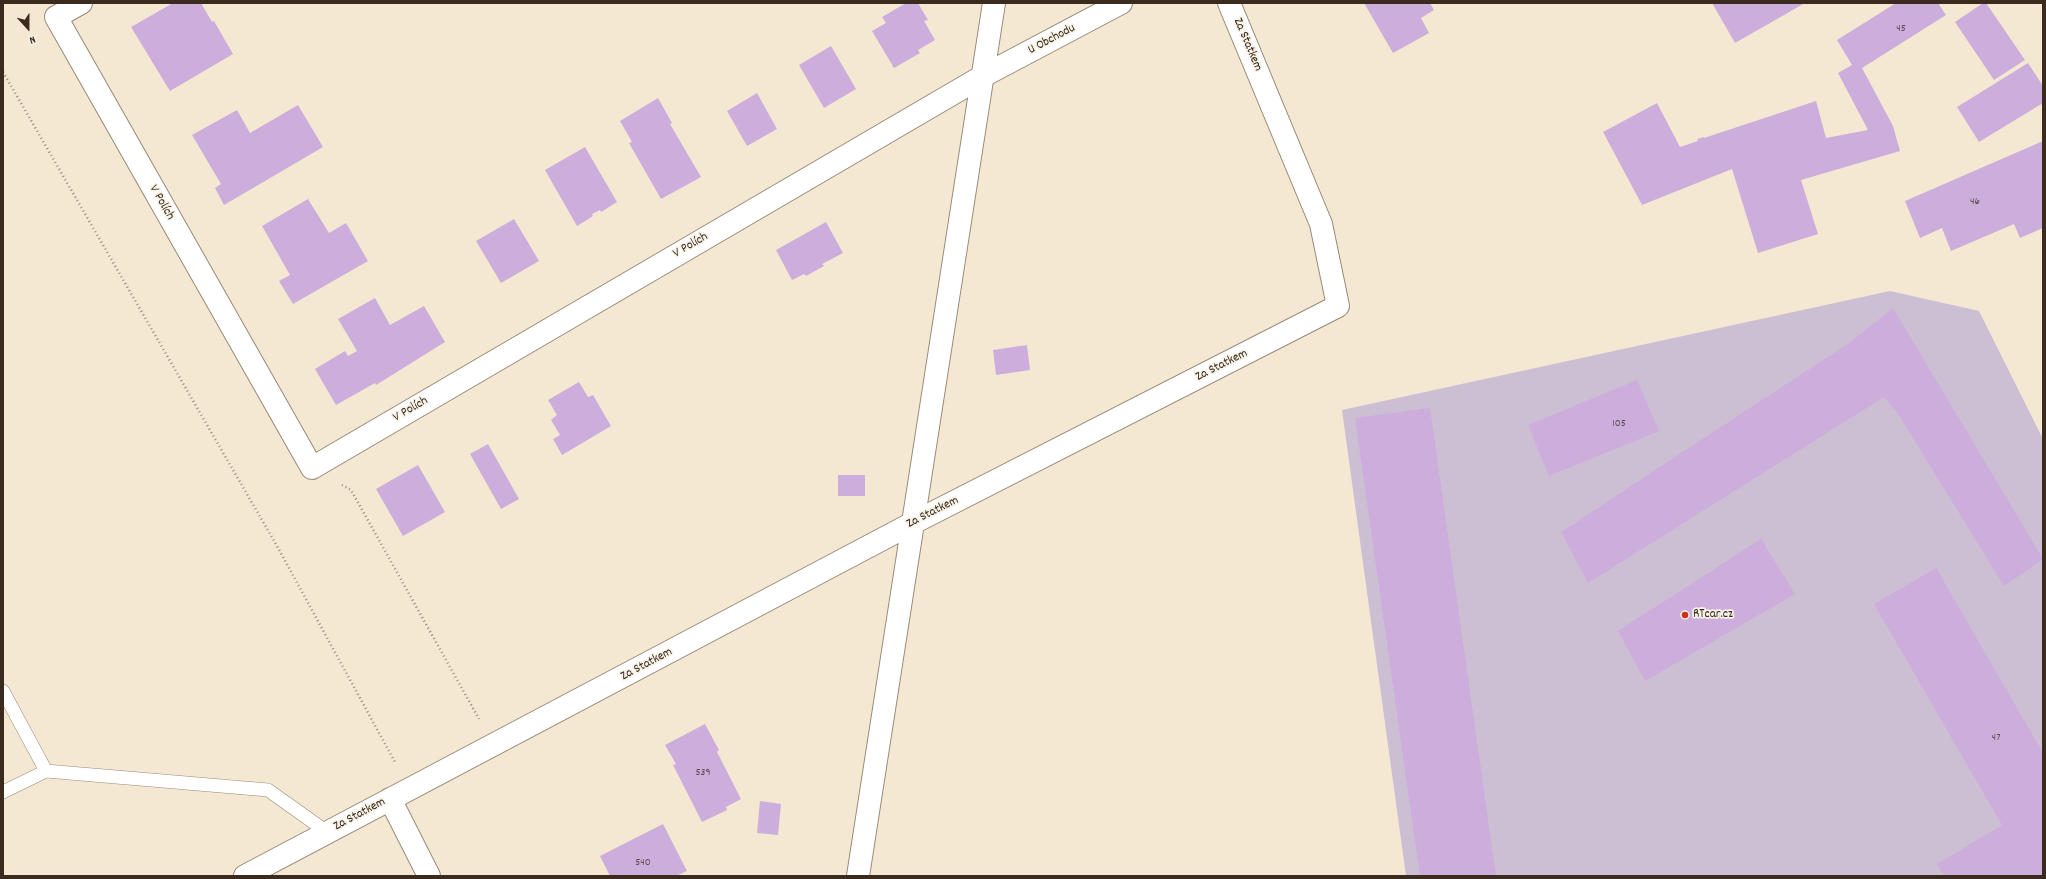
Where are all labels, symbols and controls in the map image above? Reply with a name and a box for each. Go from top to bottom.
north arrow [8,8,48,48]
street label: Za Statkem [1229,16,1265,74]
street label: U Obchodu [1026,21,1078,59]
house number: 45 [1896,22,1906,36]
text: N [27,31,38,48]
street label: V Polích [145,183,177,223]
house number: 46 [1970,195,1980,209]
street label: V Polích [671,230,711,262]
street label: Za Statkem [1193,346,1251,386]
street label: V Polích [391,394,431,426]
house number: 105 [1612,417,1626,431]
street label: Za Statkem [904,493,962,533]
place label: RTcar.cz [1693,607,1733,623]
marker: RTcar.cz [1680,610,1690,620]
street label: Za Statkem [619,645,675,685]
house number: 47 [1992,731,2000,745]
house number: 539 [695,766,711,780]
street label: Za Statkem [332,795,388,835]
house number: 540 [635,856,651,870]

